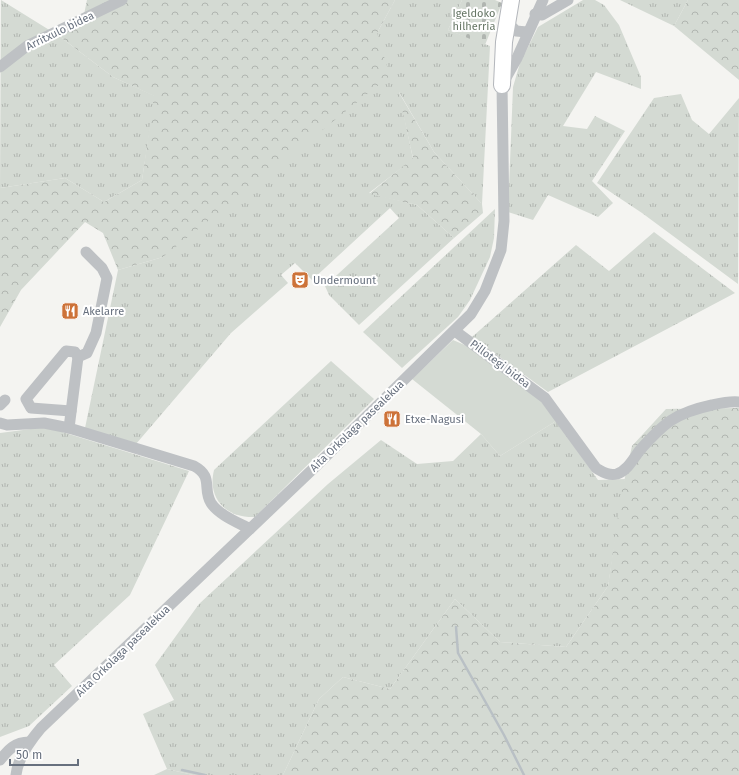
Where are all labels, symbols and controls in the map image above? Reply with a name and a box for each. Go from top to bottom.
park label: Igeldoko hilherria [453,7,495,33]
street label: Arritxulo bidea [24,9,96,53]
theatre icon: Undermount [290,270,310,290]
place label: Undermount [313,274,376,287]
restaurant icon: Akelarre [60,301,80,321]
place label: Akelarre [83,305,124,318]
street label: Pillotegi bidea [467,337,533,391]
street label: Aita Orkolaga pasealekua [307,378,407,474]
restaurant icon: Etxe-Nagusi [382,409,402,429]
place label: Etxe-Nagusi [405,413,464,426]
street label: Aita Orkolaga pasealekua [73,603,173,699]
scale bar [10,741,78,767]
text: 50 m [16,748,42,762]

